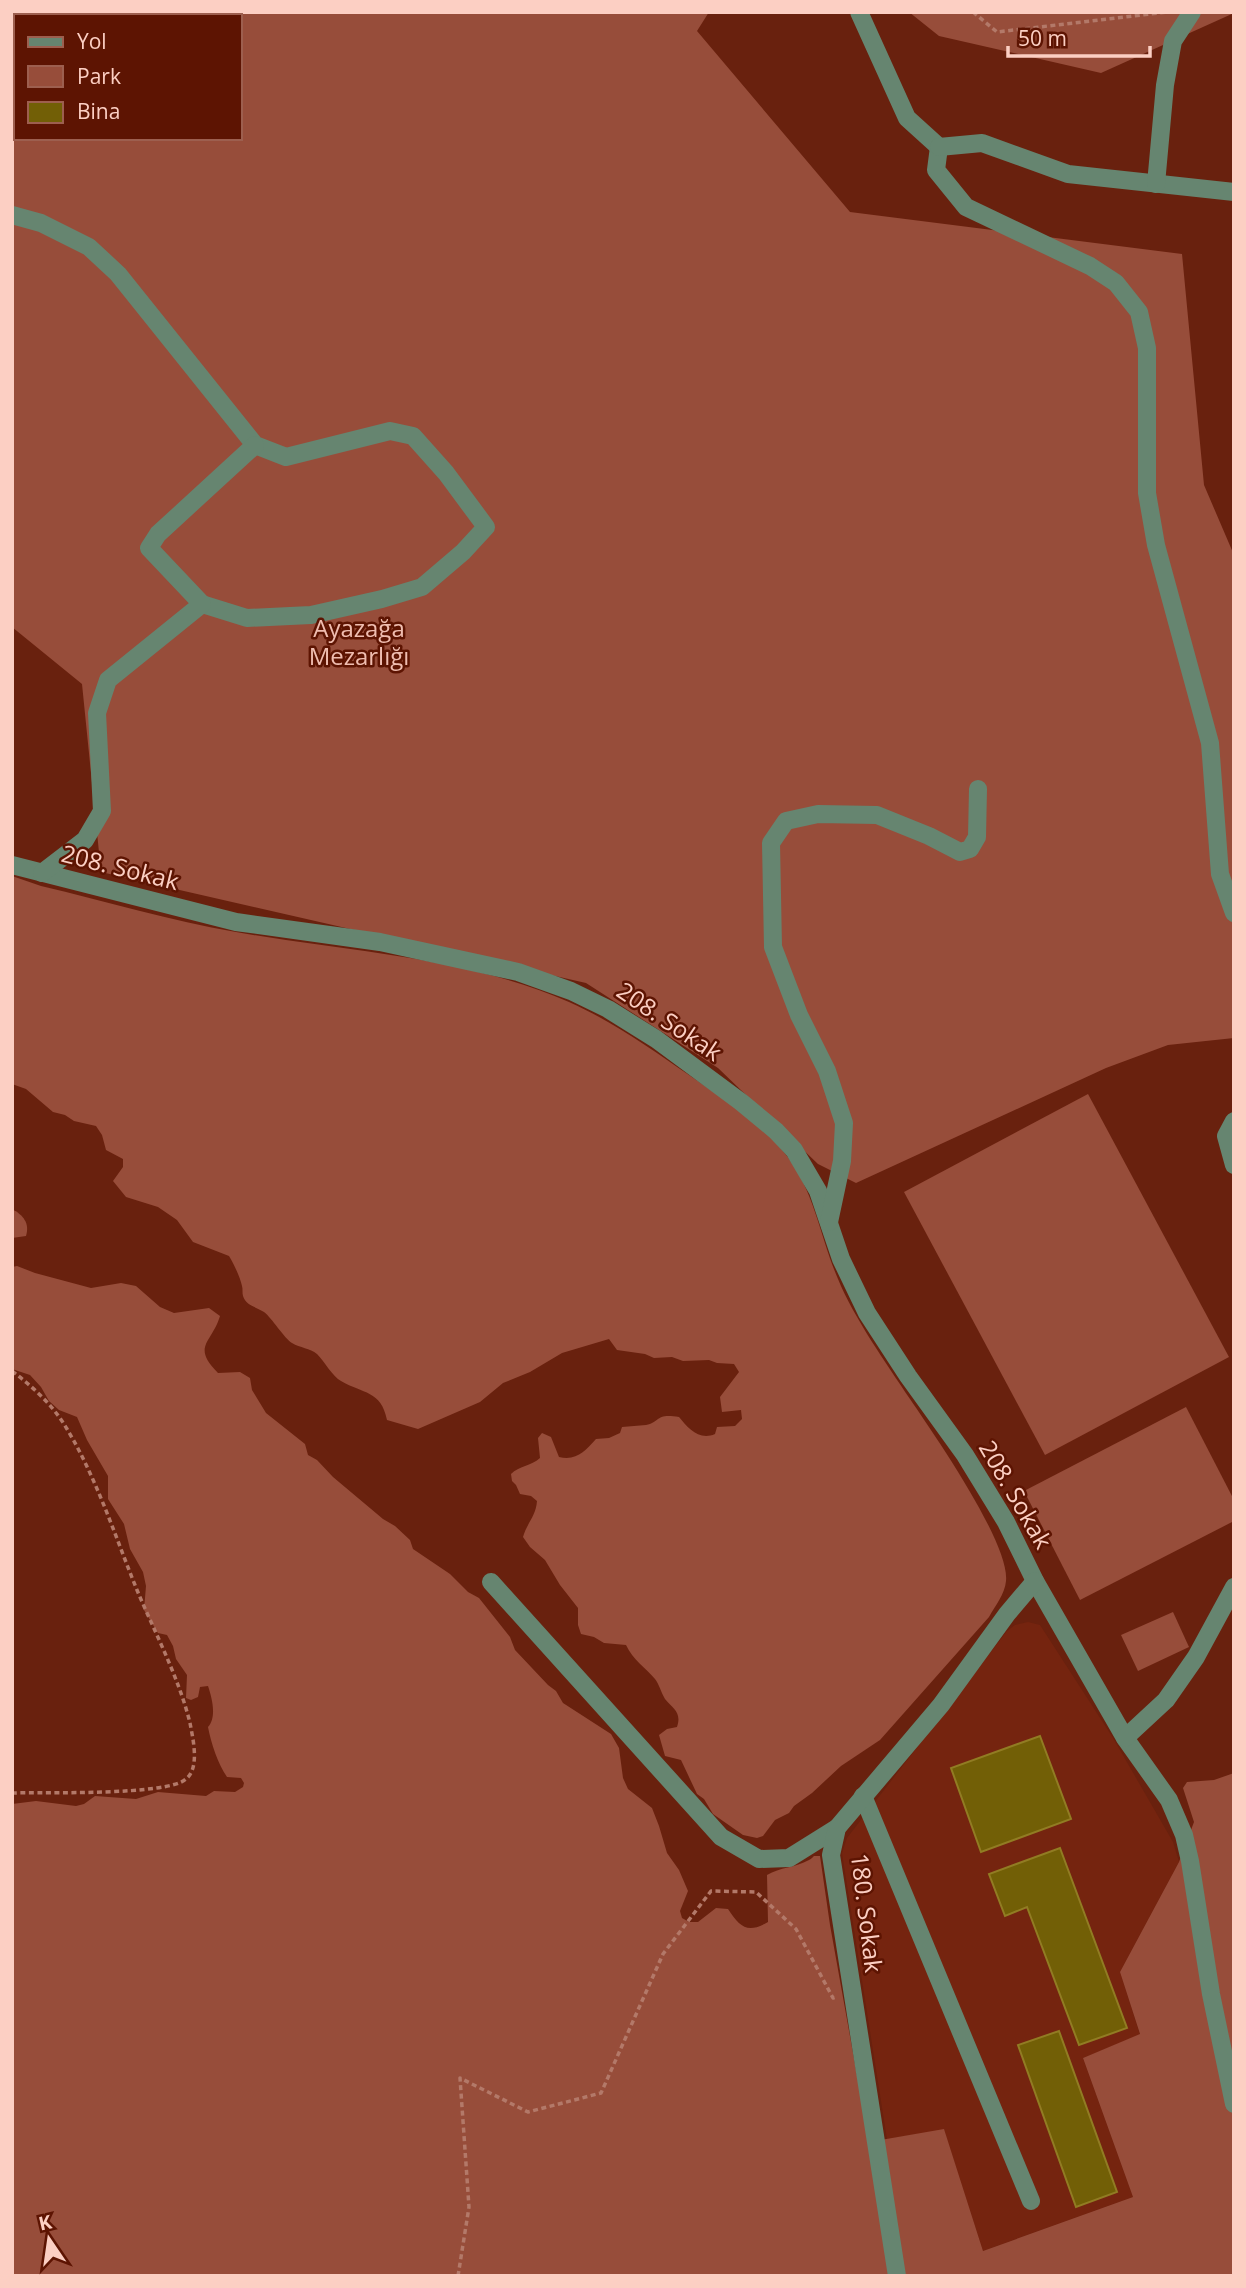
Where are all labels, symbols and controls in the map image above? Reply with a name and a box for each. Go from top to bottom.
legend [14,14,242,140]
scale bar [1008,14,1150,58]
text: 50 m [1018,24,1067,52]
text: Yol [77,27,107,55]
text: Park [77,62,121,90]
text: Bina [77,97,120,125]
park label: Ayazağa Mezarlığı [309,611,409,672]
street label: 208. Sokak [58,836,183,897]
street label: 208. Sokak [611,974,729,1068]
street label: 208. Sokak [972,1434,1061,1555]
street label: 180. Sokak [844,1851,891,1975]
north arrow [14,2204,84,2274]
text: K [36,2208,55,2237]

